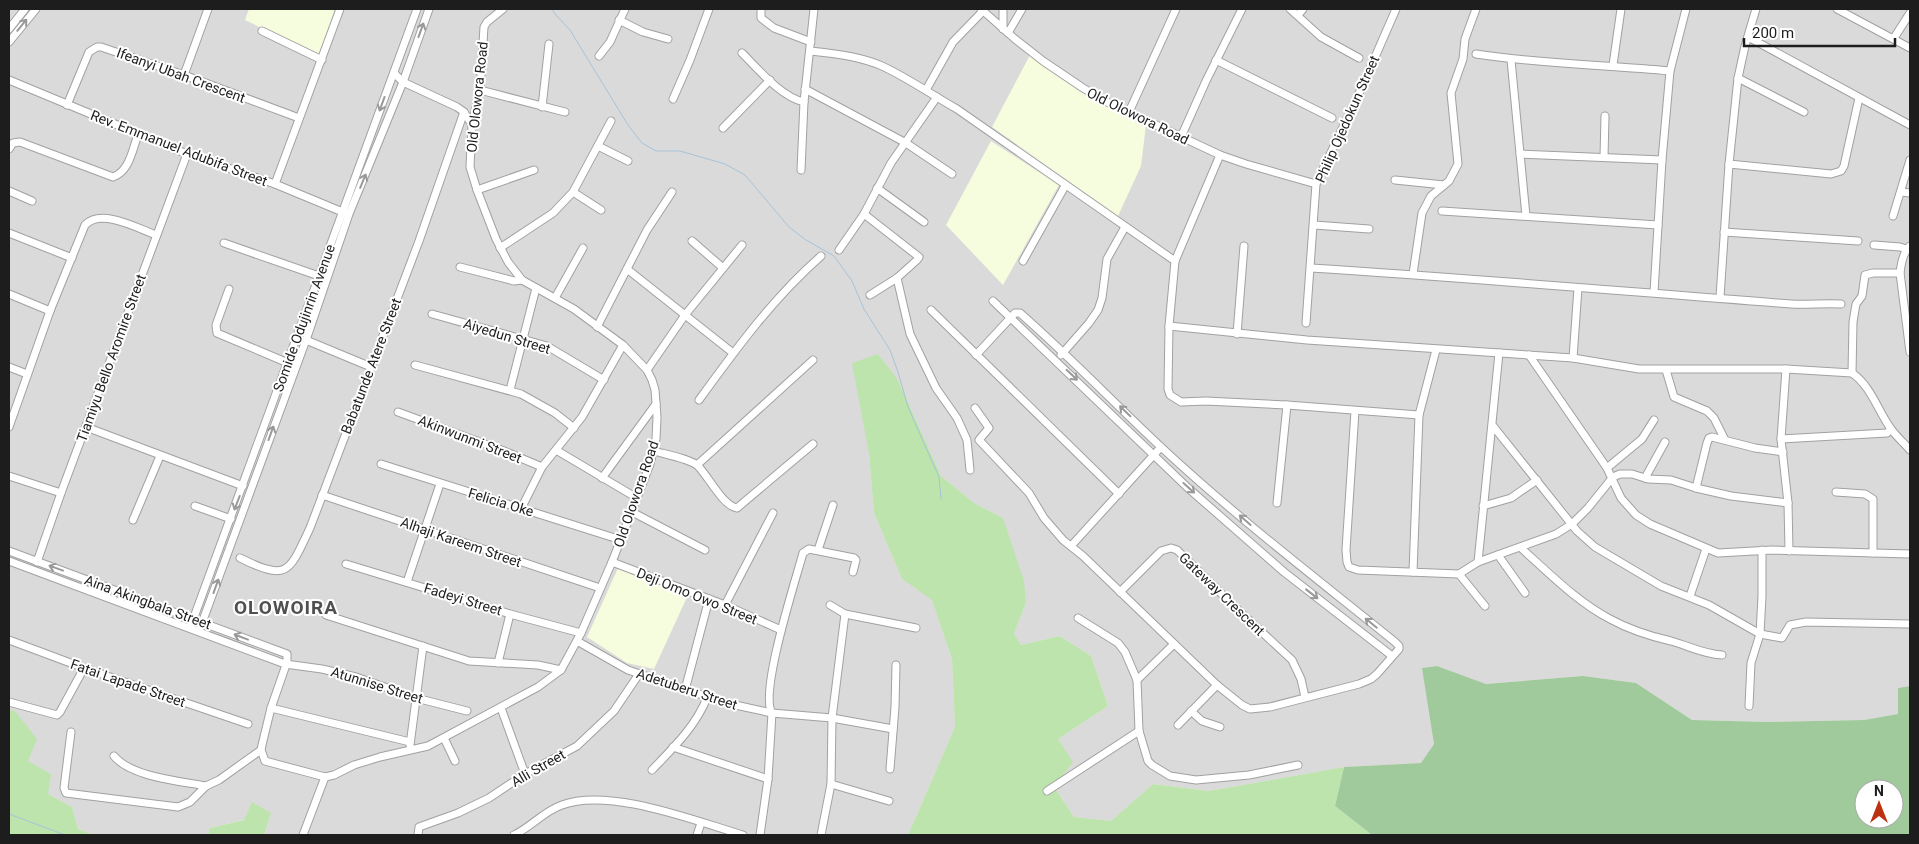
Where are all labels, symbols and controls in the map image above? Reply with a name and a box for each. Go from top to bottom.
scale bar [1744,15,1895,47]
one-way arrow [17,19,28,32]
one-way arrow [417,23,426,38]
text: 200 m [1752,24,1794,42]
street label: Old Olowora Road [463,41,491,153]
street label: Ifeanyi Ubah Crescent [114,44,248,106]
street label: Philip Ojedokun Street [1312,53,1382,185]
street label: Old Olowora Road [1084,84,1192,148]
one-way arrow [377,96,386,111]
street label: Rev. Emmanuel Adubifa Street [88,107,270,189]
one-way arrow [358,174,368,189]
street label: Somide Odujinrin Avenue [270,242,338,394]
street label: Tiamiyu Bello Aromire Street [73,272,149,444]
street label: Babatunde Atere Street [338,295,404,436]
street label: Aiyedun Street [462,315,553,357]
one-way arrow [1066,369,1078,381]
one-way arrow [1119,405,1131,418]
street label: Akinwunmi Street [416,412,524,466]
one-way arrow [267,425,276,441]
street label: Old Olowora Road [610,439,662,549]
one-way arrow [1182,482,1195,494]
street label: Felicia Oke [466,484,536,520]
one-way arrow [231,495,241,510]
street label: Alhaji Kareem Street [399,514,524,570]
one-way arrow [1239,515,1252,526]
street label: Gateway Crescent [1176,549,1268,639]
one-way arrow [49,563,64,572]
street label: Deji Omo Owo Street [634,564,760,628]
street label: Aina Akingbala Street [83,572,214,632]
one-way arrow [212,578,221,594]
street label: Fadeyi Street [422,580,504,619]
one-way arrow [1305,588,1318,599]
district label: OLOWOIRA [234,596,338,619]
one-way arrow [1365,618,1378,629]
one-way arrow [234,632,249,641]
street label: Fatai Lapade Street [68,656,188,710]
street label: Atunnise Street [329,663,425,707]
street label: Adetuberu Street [635,665,740,713]
street label: Alli Street [508,746,568,790]
north arrow [1854,779,1904,829]
text: N [1874,783,1884,799]

